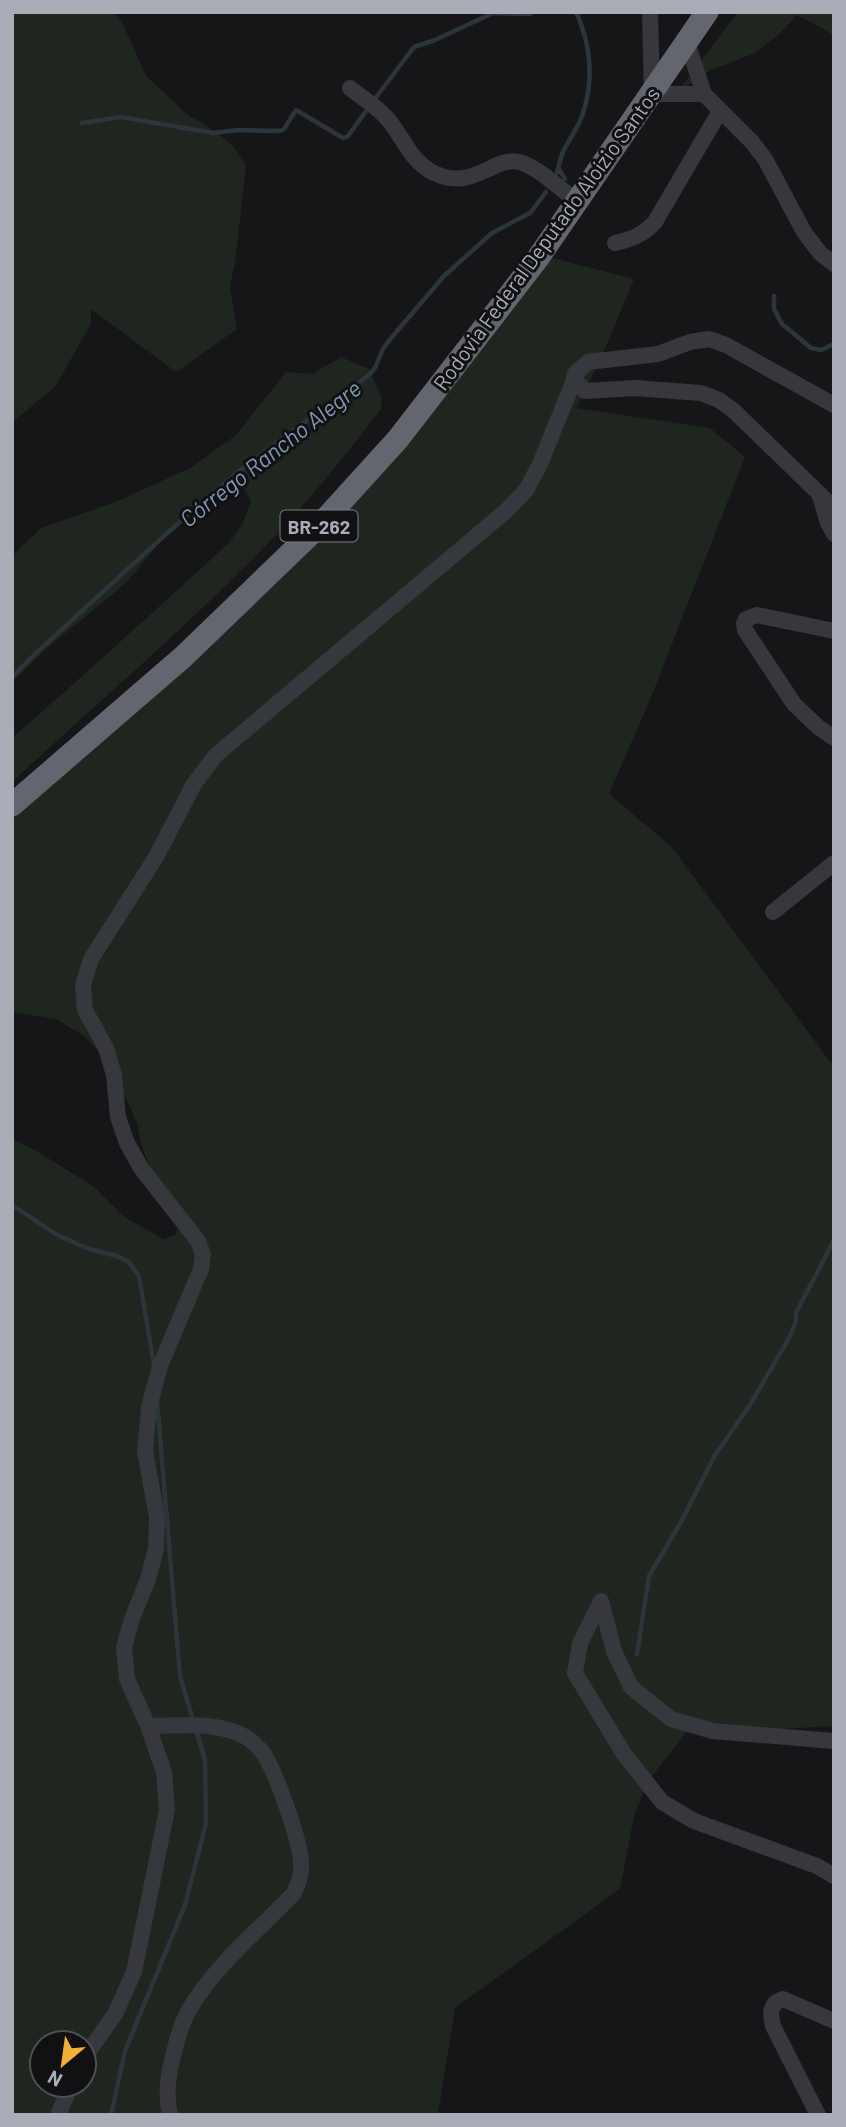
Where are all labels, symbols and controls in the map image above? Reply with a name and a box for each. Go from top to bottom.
street label: Rodovia Federal Deputado Aloízio Santos [428,81,664,395]
water label: Córrego Rancho Alegre [174,374,366,532]
road number: BR-262 [280,510,358,541]
north arrow [28,2029,98,2099]
text: N [43,2066,66,2092]

